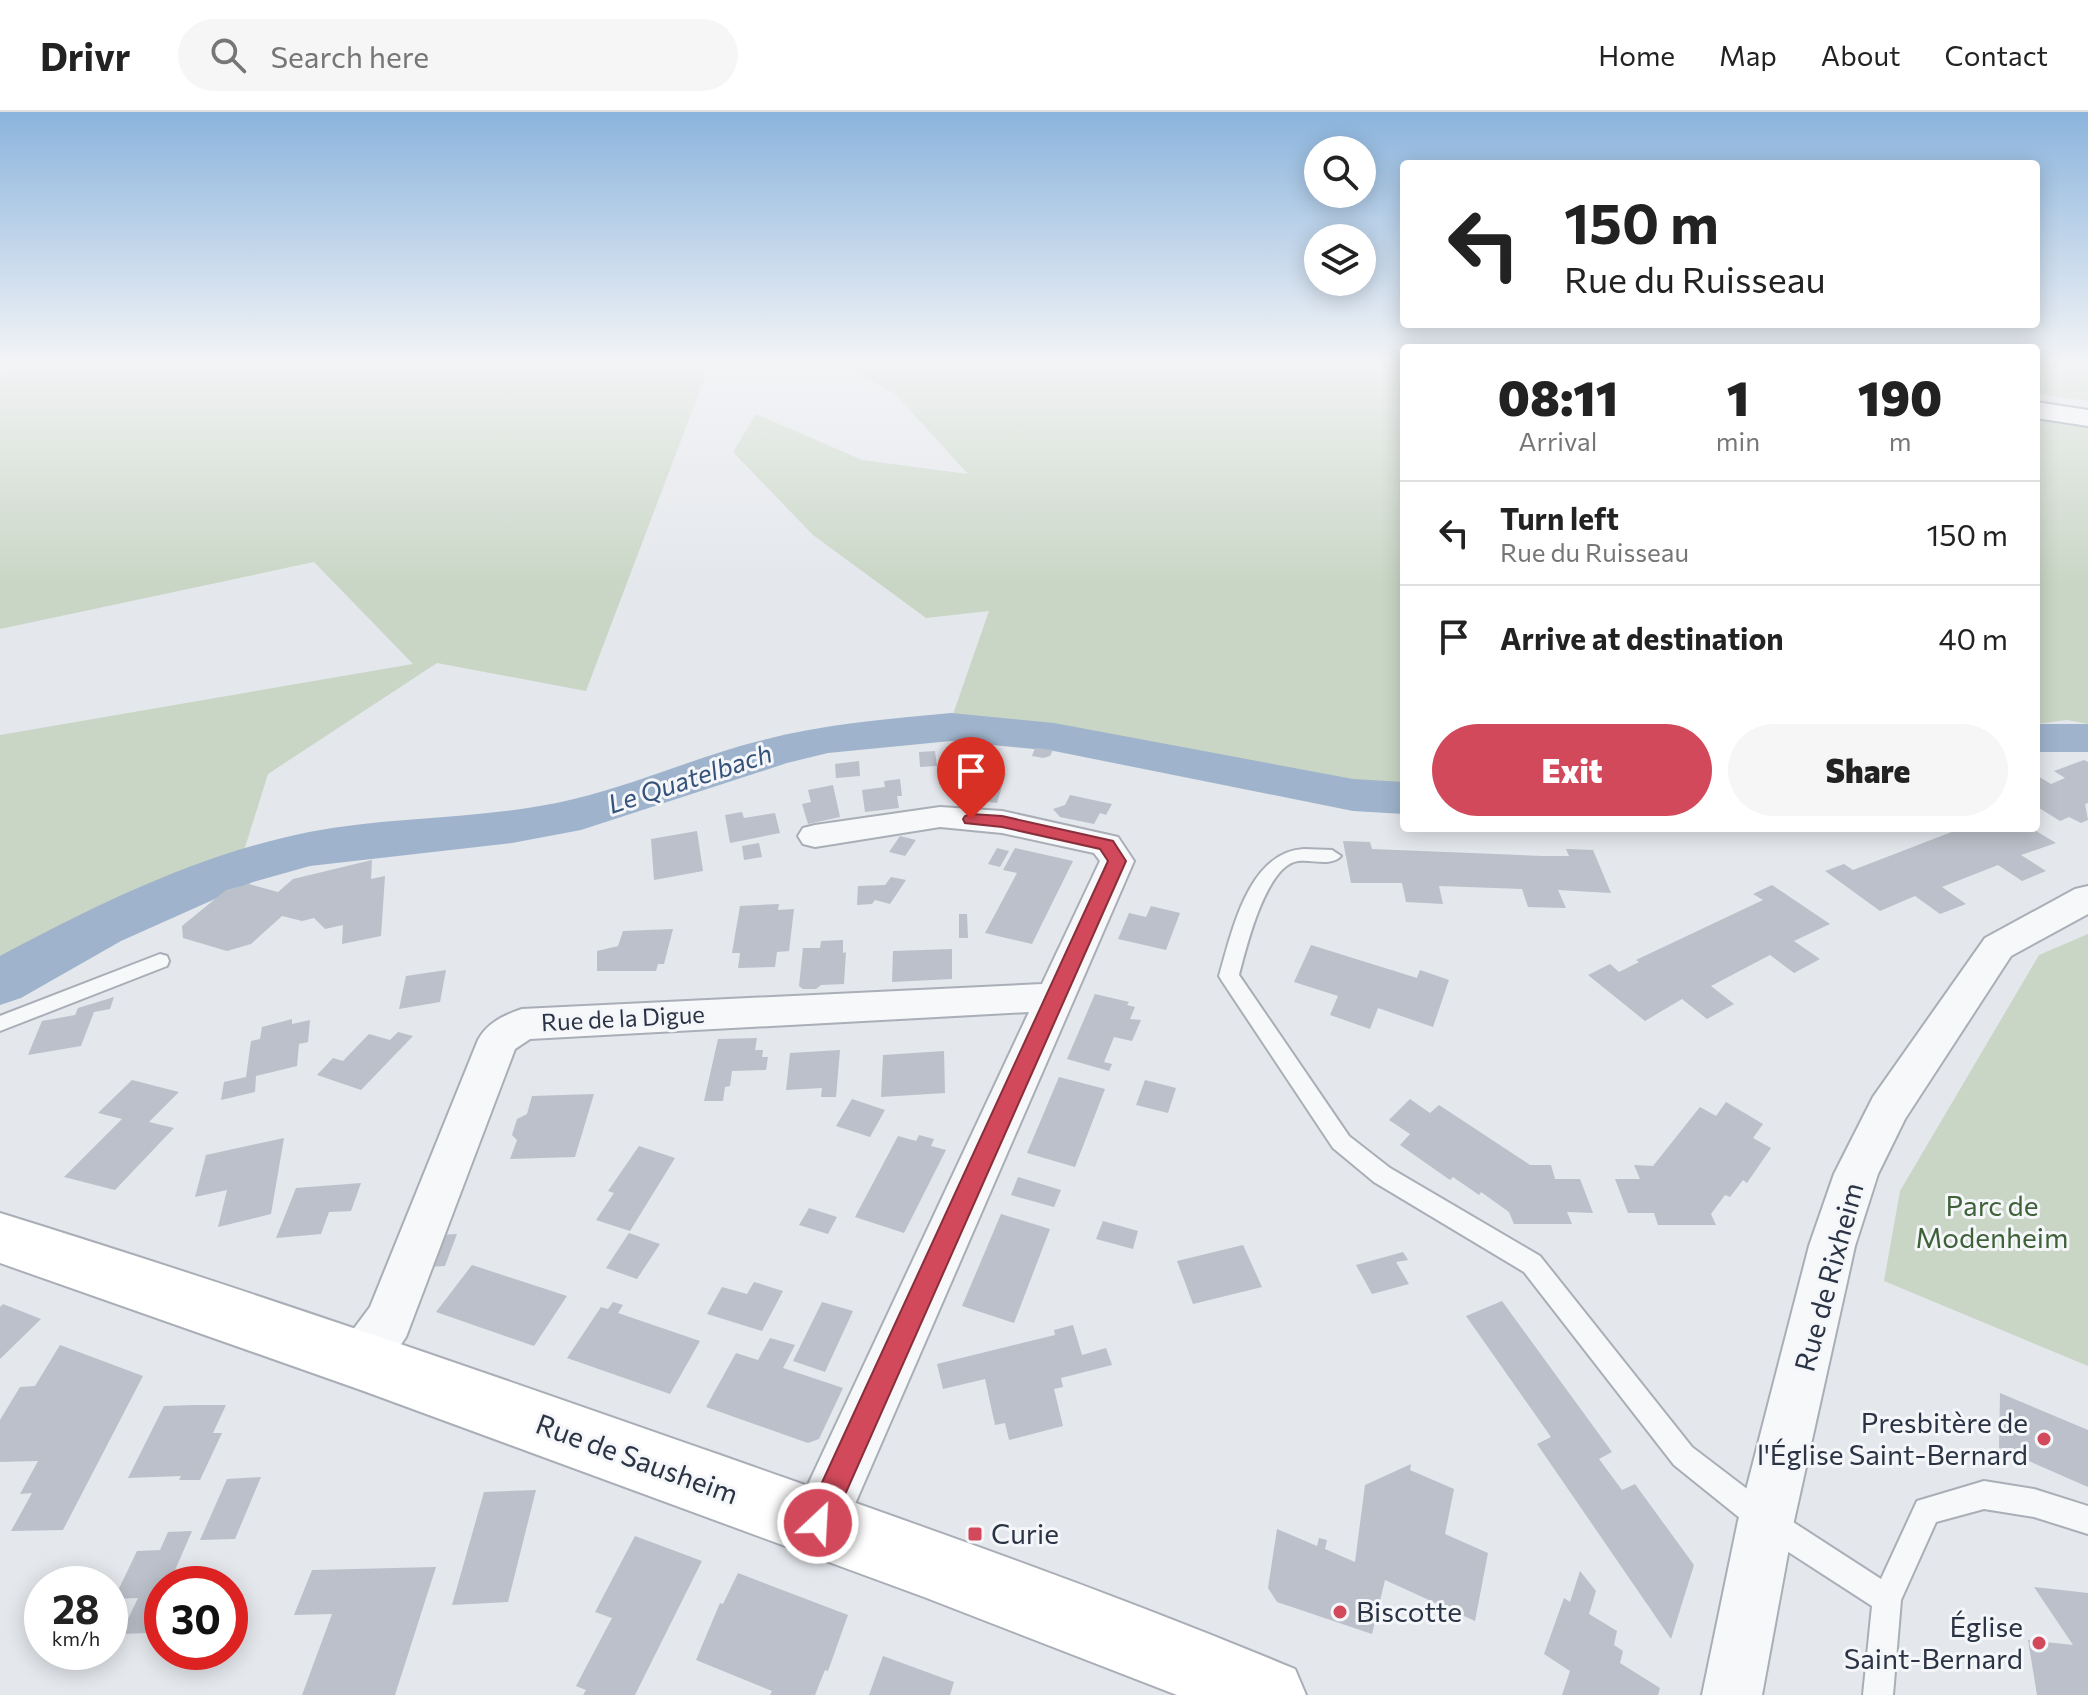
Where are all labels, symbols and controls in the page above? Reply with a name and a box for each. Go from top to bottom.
search box [178,19,738,91]
text: Drivr [40,32,130,79]
icon: search [206,33,250,77]
text: Search here [270,37,429,74]
text: Home [1598,38,1675,72]
text: Map [1719,38,1777,72]
text: About [1821,38,1901,72]
text: Contact [1945,38,2048,72]
map controls [1304,136,1376,296]
button: search [1304,136,1376,208]
text: 150 m [1564,187,1719,256]
icon: left [1432,192,1536,296]
button: layers [1304,224,1376,296]
text: Rue du Ruisseau [1564,256,1826,300]
text: 08:11 [1498,367,1618,426]
text: 1 [1727,367,1749,426]
text: 190 [1858,367,1942,426]
text: Arrival [1519,425,1597,456]
text: min [1716,425,1760,456]
text: m [1889,425,1911,456]
text: Turn left [1500,499,1619,536]
icon: left [1432,511,1476,555]
text: 150 m [1926,515,2008,552]
text: Rue du Ruisseau [1500,536,1689,567]
icon: arrive [1432,615,1476,659]
text: Arrive at destination [1500,619,1784,656]
text: 40 m [1939,619,2008,656]
button: Exit [1432,724,1712,816]
button: Share [1728,724,2008,816]
water label: Le Quatelbach [604,736,775,819]
pin [937,737,1005,819]
icon: arrive [949,749,993,793]
street label: Rue de la Digue [540,999,706,1036]
street label: Rue de Rixheim [1787,1179,1870,1375]
park label: Parc de Modenheim [1916,1188,2068,1254]
place label: Presbitère de l'Église Saint-Bernard [1757,1405,2028,1471]
street label: Rue de Sausheim [532,1406,743,1510]
marker: Presbitère de l'Église Saint-Bernard [2035,1430,2053,1448]
position arrow [776,1481,860,1565]
place label: Curie [991,1516,1059,1550]
marker: Curie [966,1525,984,1543]
speed limit sign: 30 [144,1566,248,1670]
text: 28 [52,1583,100,1632]
place label: Biscotte [1356,1594,1462,1628]
marker: Biscotte [1331,1603,1349,1621]
place label: Église Saint-Bernard [1844,1609,2023,1675]
text: km/h [52,1626,100,1650]
marker: Église Saint-Bernard [2030,1634,2048,1652]

